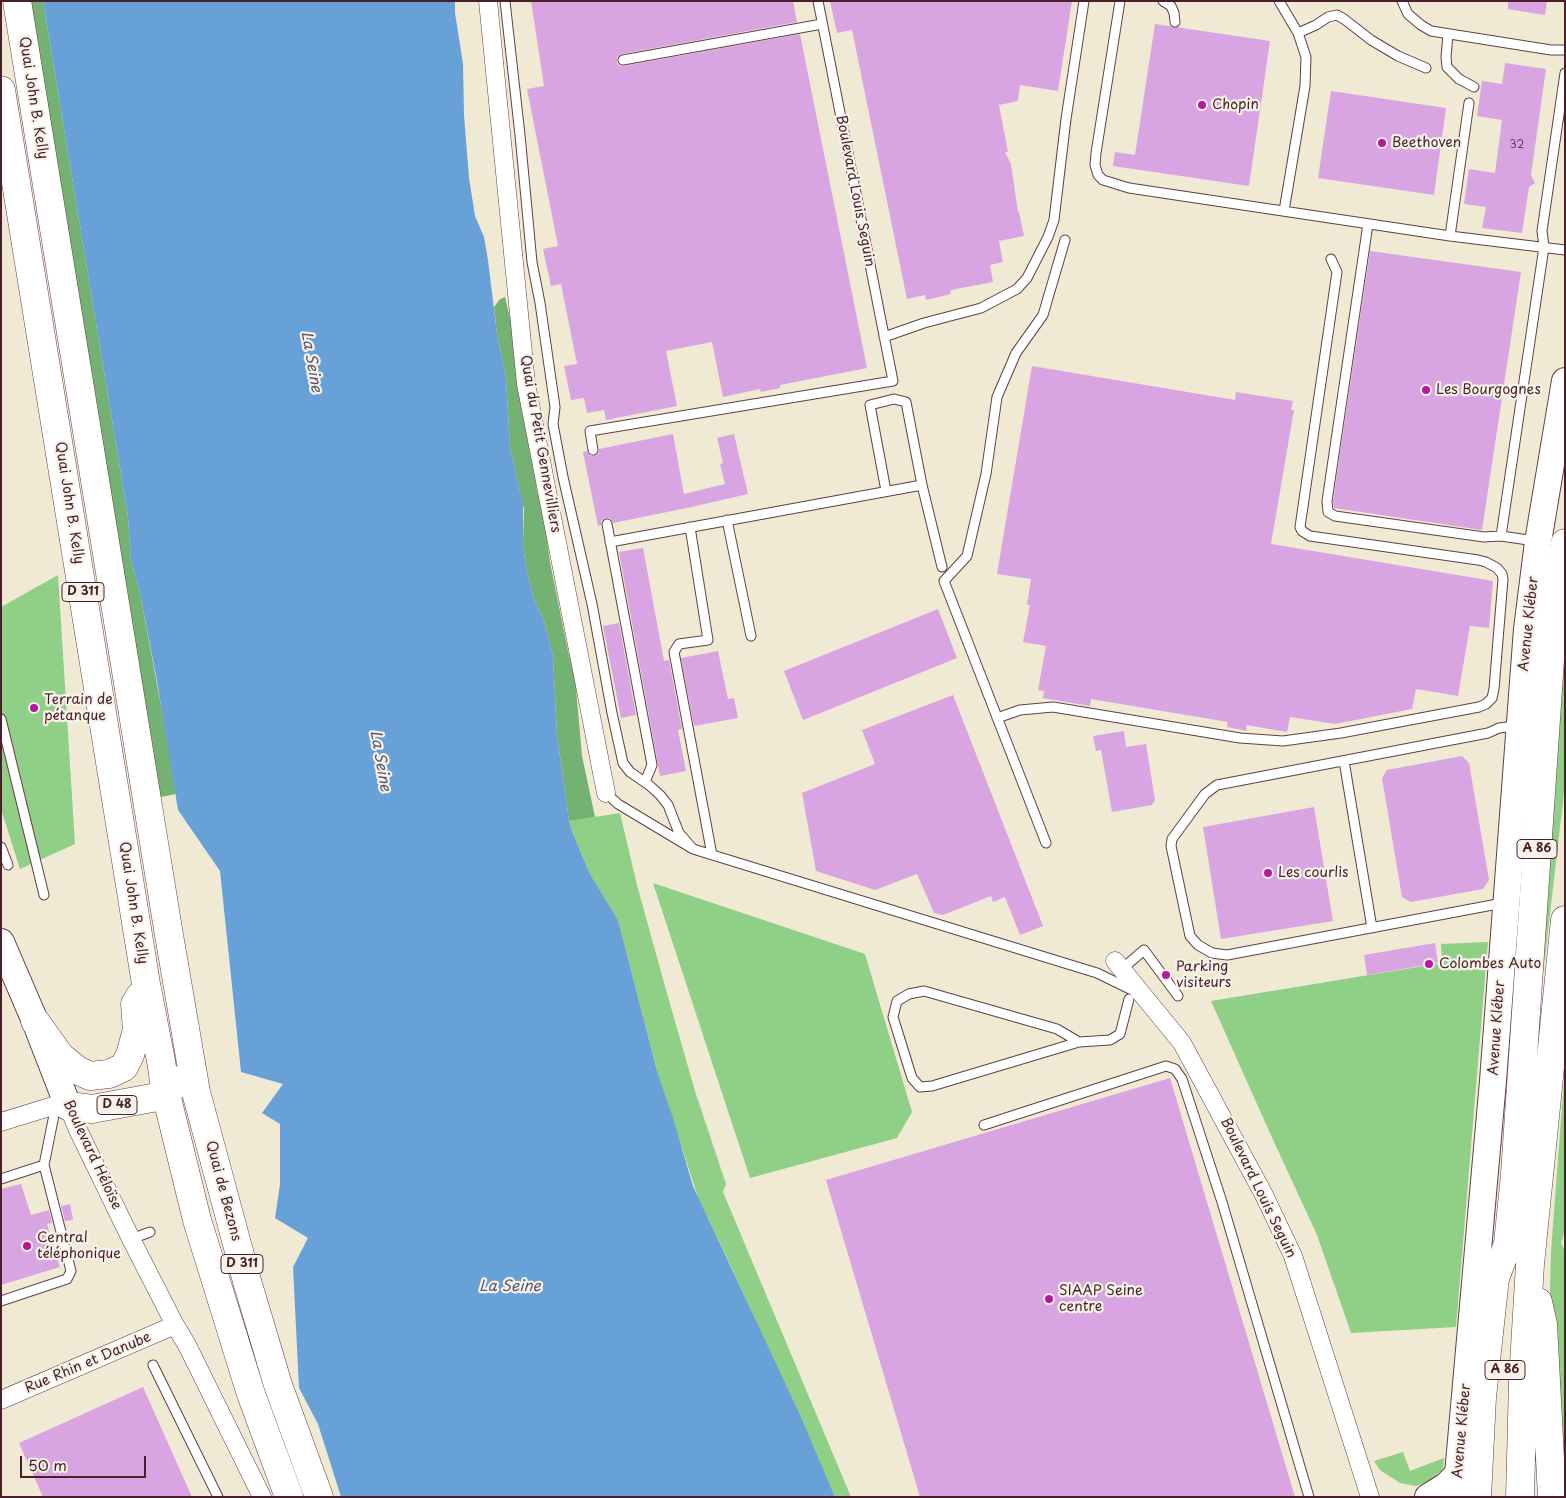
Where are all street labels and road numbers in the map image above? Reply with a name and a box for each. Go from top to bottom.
street label: Quai John B. Kelly [15,36,51,160]
street label: Boulevard Louis Seguin [832,114,878,268]
street label: Quai du Petit Gennevilliers [516,354,564,534]
street label: Quai John B. Kelly [51,441,87,565]
street label: Avenue Kléber [1516,576,1542,672]
road number: D 311 [62,582,104,602]
road number: A 86 [1517,840,1557,859]
street label: Quai John B. Kelly [115,841,151,965]
street label: Avenue Kléber [1485,980,1509,1076]
road number: D 48 [97,1096,137,1114]
street label: Boulevard Héloïse [59,1098,125,1212]
street label: Boulevard Louis Seguin [1217,1115,1299,1261]
street label: Quai de Bezons [202,1139,244,1243]
road number: D 311 [221,1254,263,1274]
street label: Rue Rhin et Danube [22,1329,154,1397]
road number: A 86 [1485,1360,1525,1380]
street label: Avenue Kléber [1449,1383,1475,1479]

